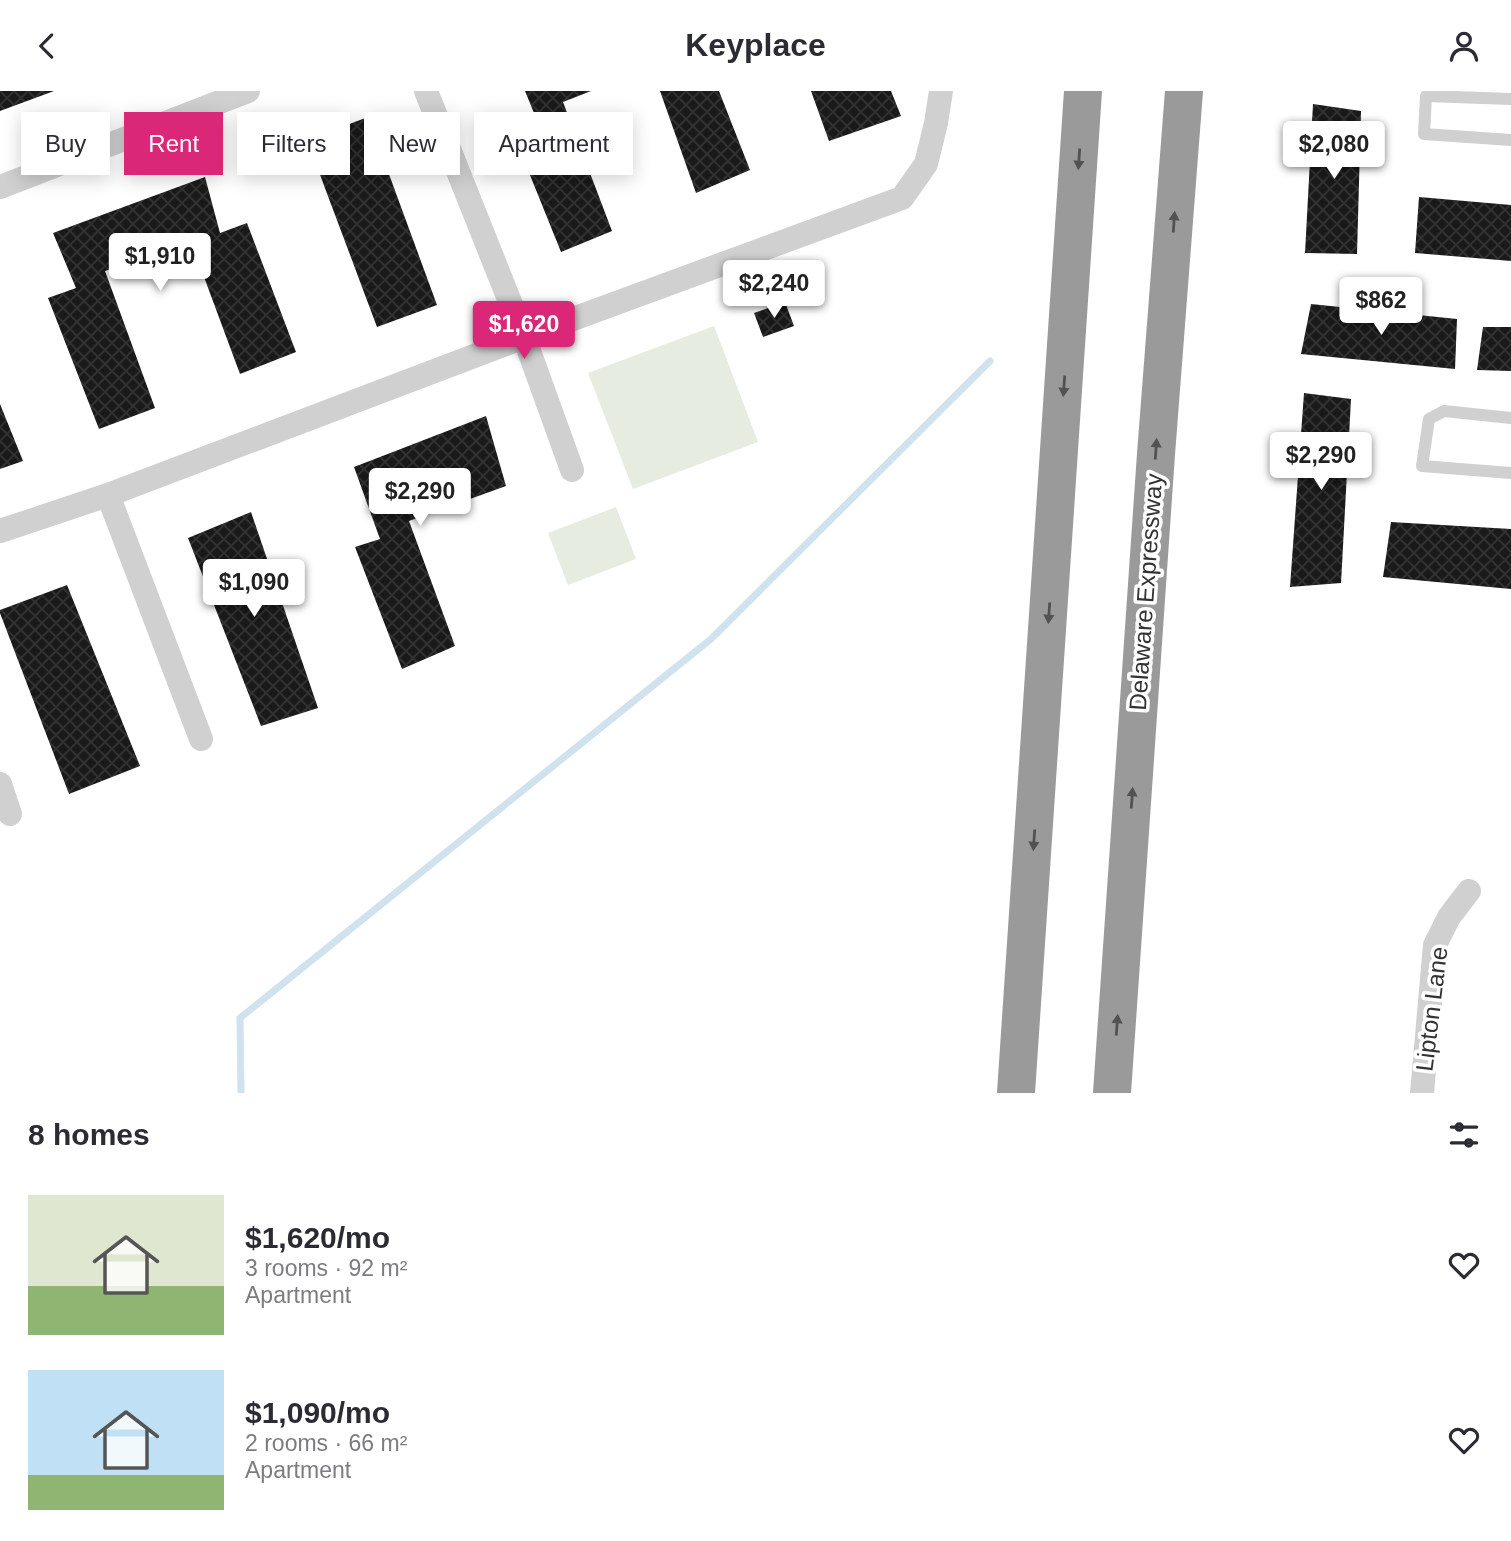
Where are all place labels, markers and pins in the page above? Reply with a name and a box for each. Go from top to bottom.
pin: $2,080 [1277,122,1391,181]
pin: $1,910 [103,233,217,293]
pin: $2,240 [717,261,831,320]
pin: $862 [1340,278,1422,337]
pin: $1,620 [467,301,581,361]
pin: $2,290 [1264,433,1378,492]
pin: $2,290 [363,469,477,528]
pin: $1,090 [197,559,311,619]

